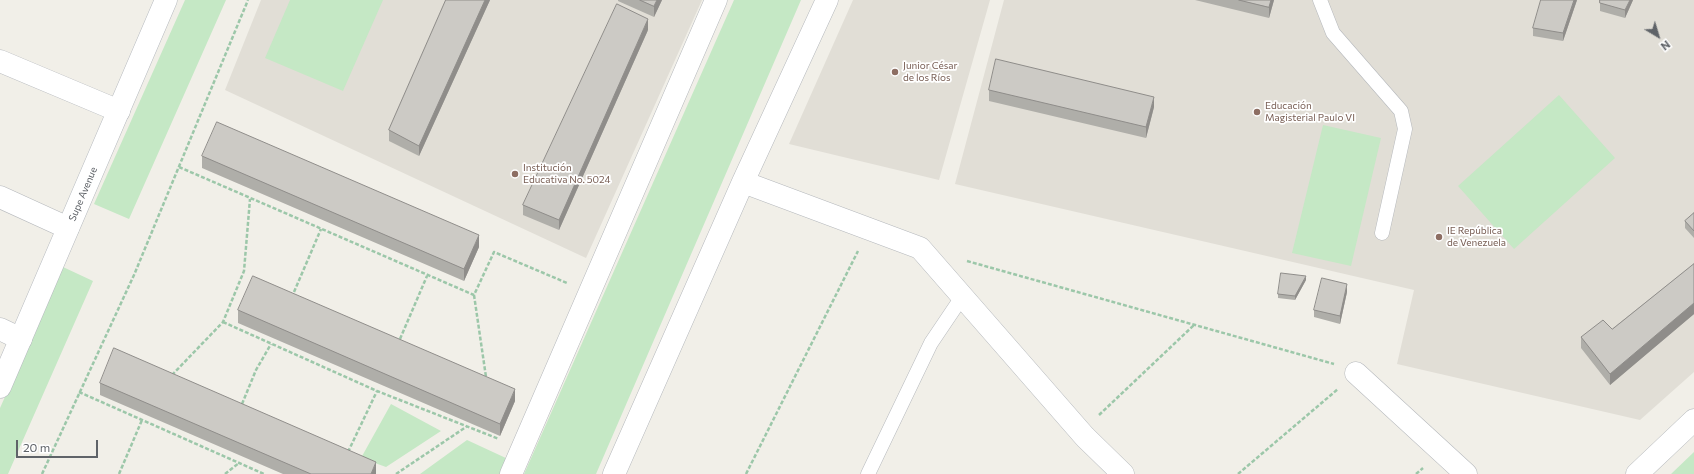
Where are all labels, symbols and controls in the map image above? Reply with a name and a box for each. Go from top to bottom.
north arrow [1638,16,1678,56]
text: N [1658,38,1673,54]
place label: Junior César de los Ríos [903,60,958,84]
marker: Junior César de los Ríos [890,67,900,77]
place label: Educación Magisterial Paulo VI [1265,100,1355,124]
marker: Educación Magisterial Paulo VI [1252,107,1262,117]
place label: Institución Educativa No. 5024 [523,162,610,186]
street label: Supe Avenue [66,165,100,223]
marker: Institución Educativa No. 5024 [510,169,520,179]
place label: IE República de Venezuela [1447,225,1506,248]
marker: IE República de Venezuela [1434,232,1444,242]
scale bar [18,432,100,458]
text: 20 m [23,440,50,454]

